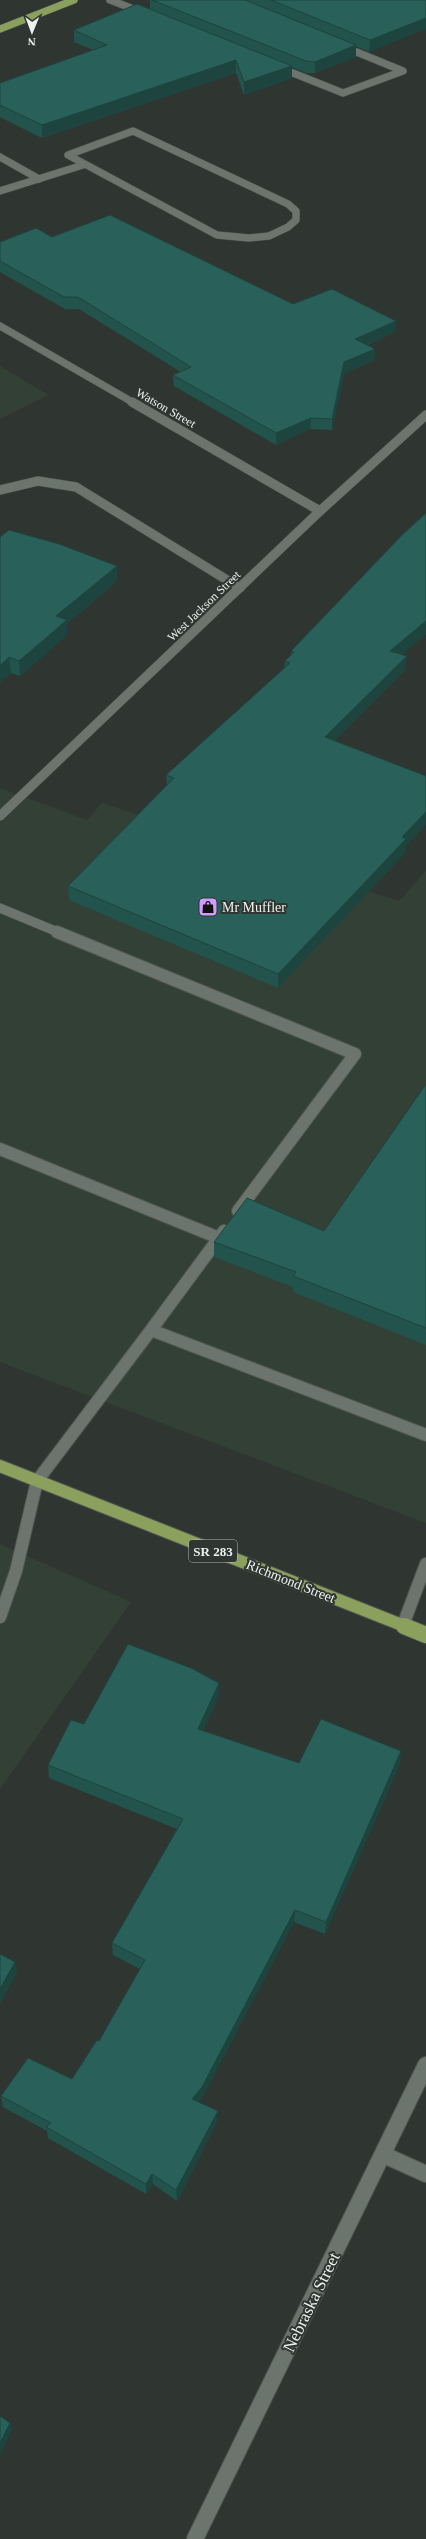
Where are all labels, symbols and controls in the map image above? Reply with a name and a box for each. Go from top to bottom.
north arrow [12,12,52,52]
text: N [28,36,36,48]
street label: Watson Street [134,385,199,431]
street label: West Jackson Street [165,567,244,644]
shop icon: Mr Muffler [197,896,219,918]
place label: Mr Muffler [222,900,286,915]
road number: SR 283 [189,1540,237,1562]
street label: Richmond Street [244,1557,338,1606]
street label: Nebraska Street [279,2249,344,2355]

